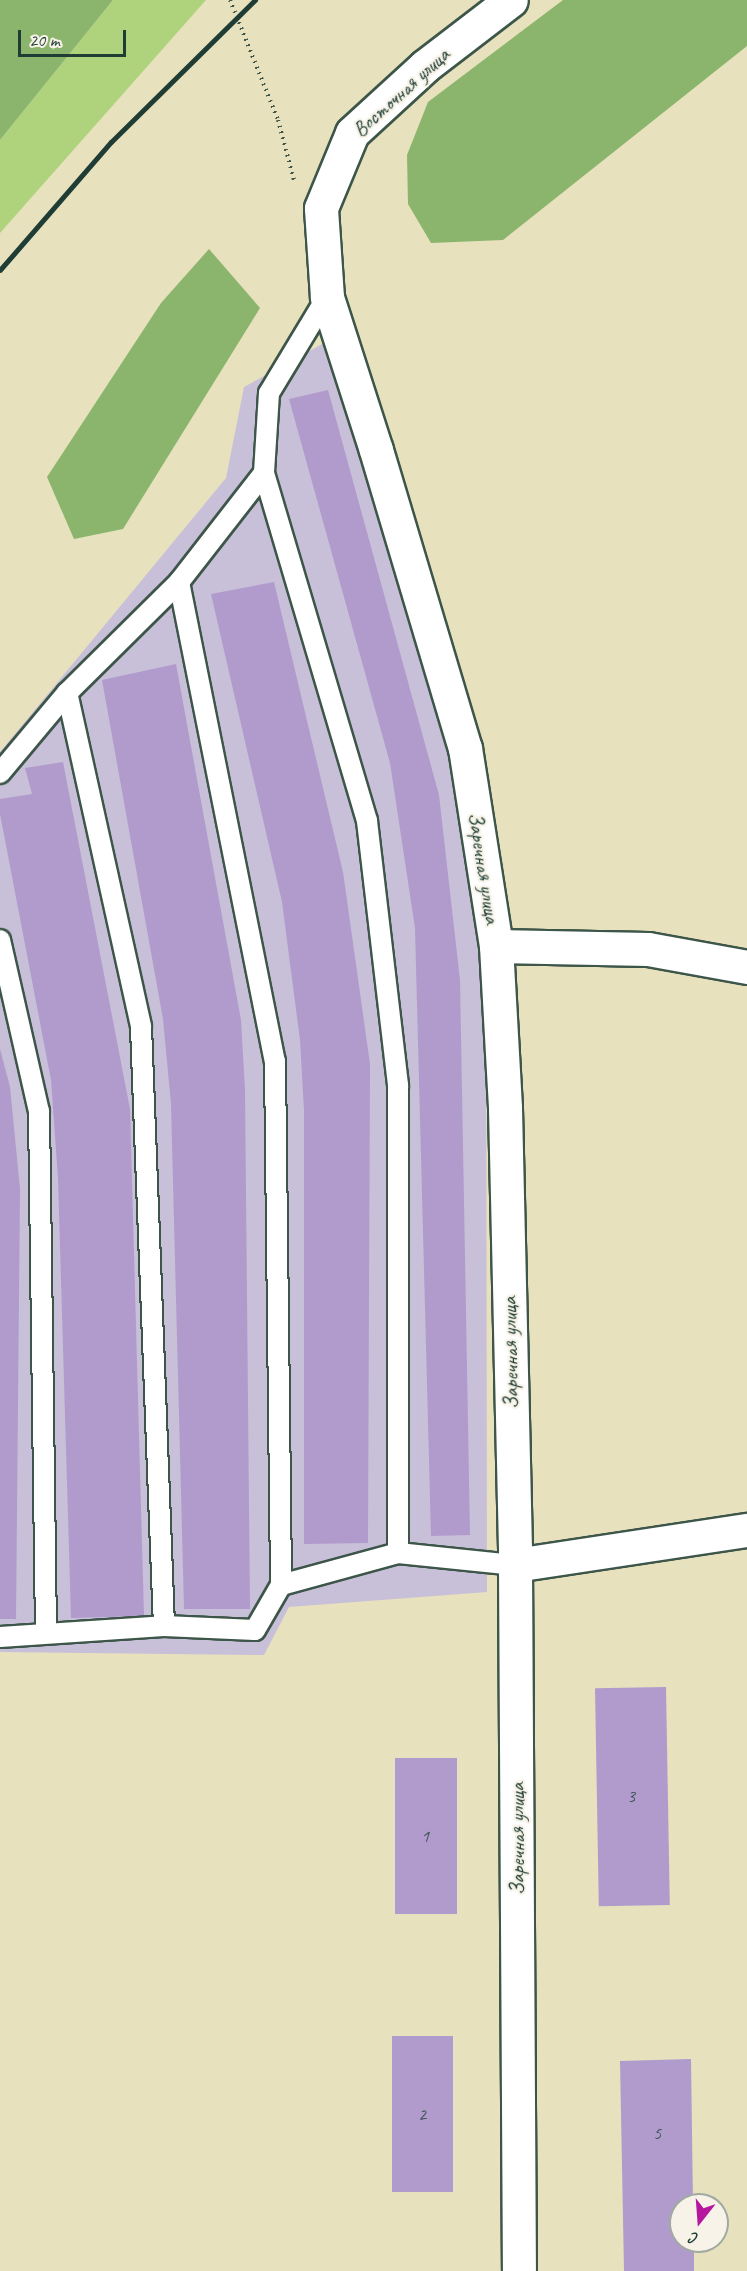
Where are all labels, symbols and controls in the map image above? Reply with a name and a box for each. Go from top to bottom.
scale bar [21,18,129,56]
text: 20 m [29,29,60,51]
street label: Восточная улица [347,41,455,143]
street label: Заречная улица [463,810,505,926]
street label: Заречная улица [496,1296,524,1410]
street label: Заречная улица [504,1782,530,1896]
house number: 3 [627,1785,635,1807]
house number: 1 [421,1825,429,1847]
house number: 2 [418,2103,426,2125]
house number: 5 [653,2122,661,2144]
north arrow [669,2193,729,2253]
text: С [688,2228,701,2249]

